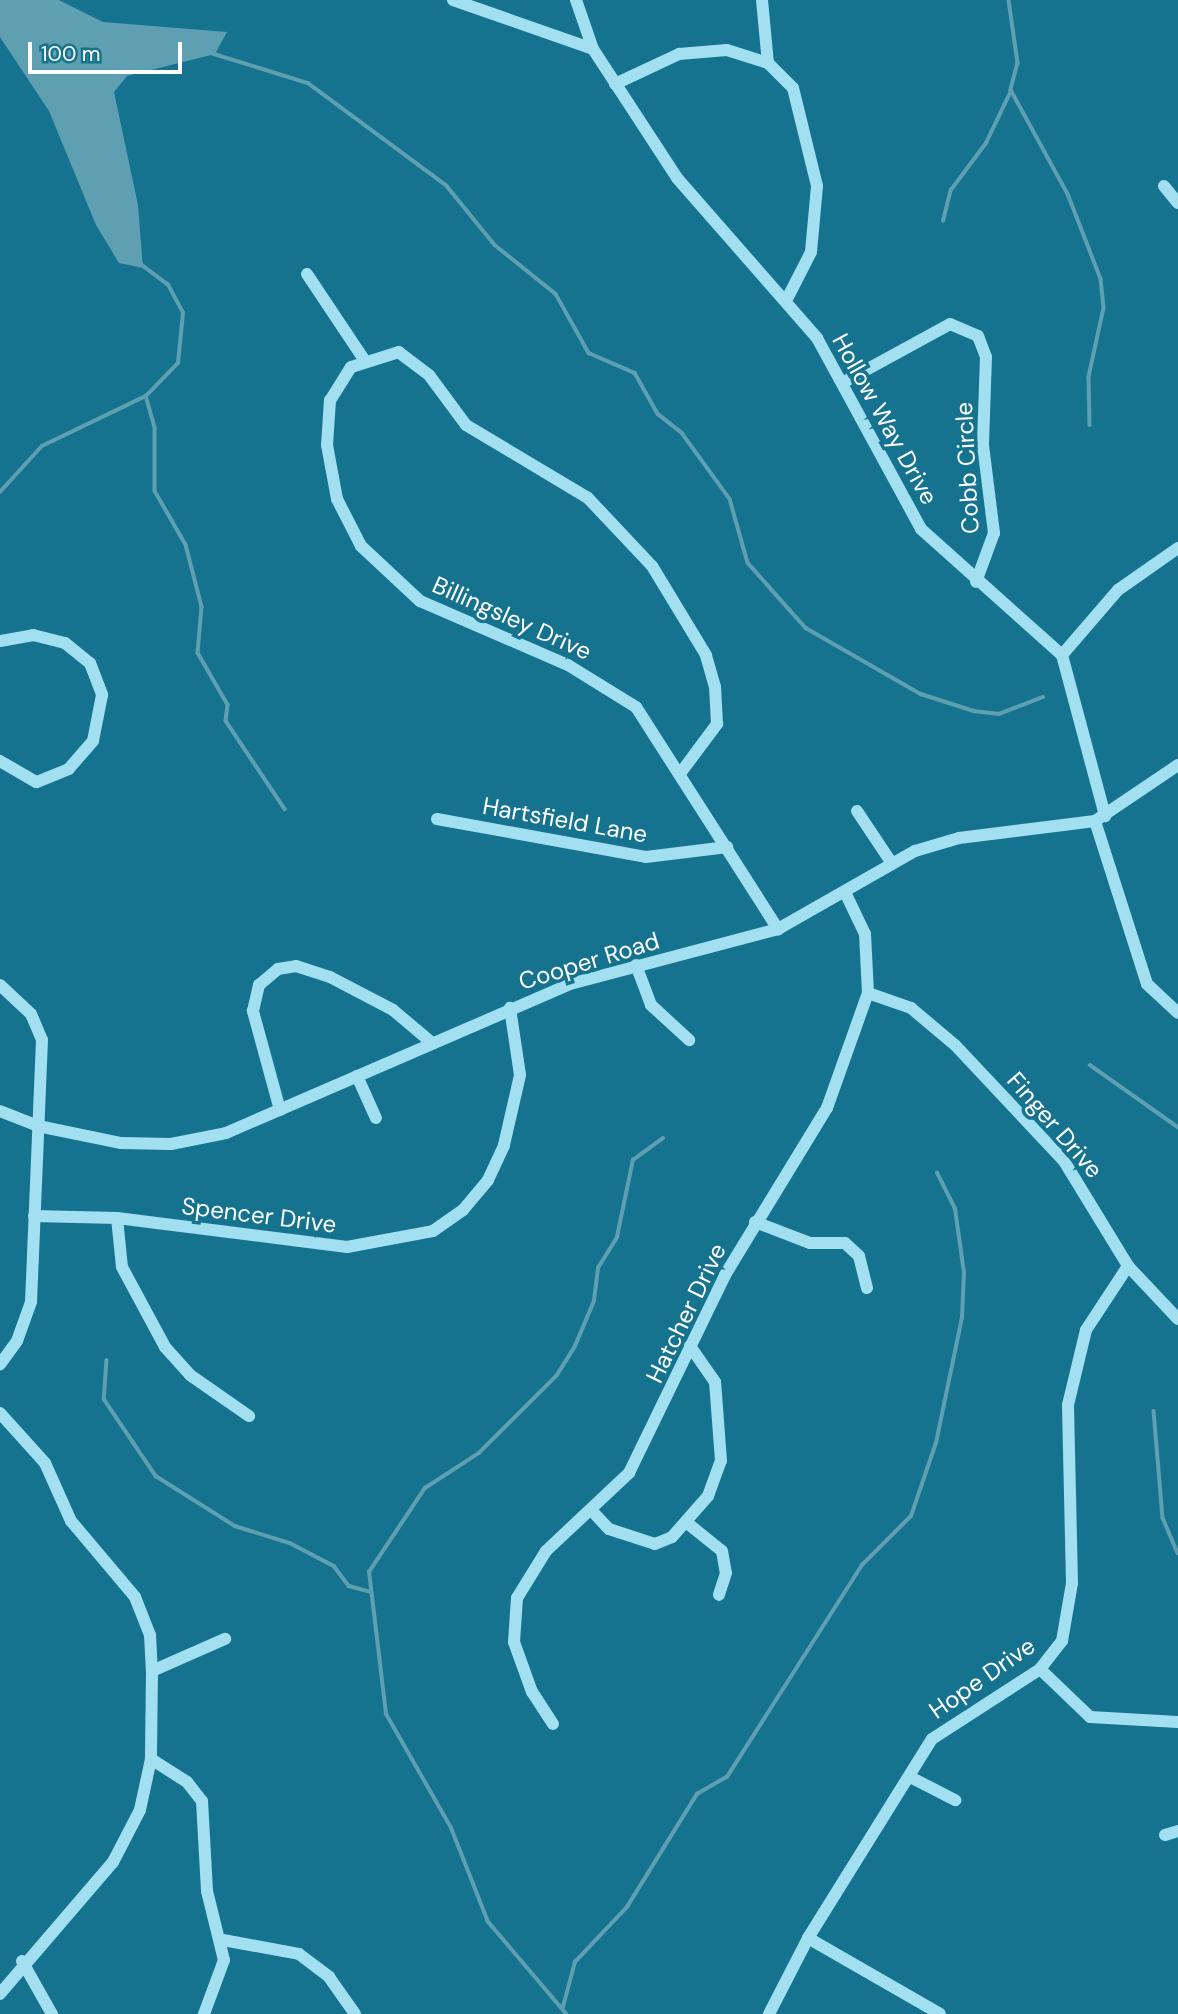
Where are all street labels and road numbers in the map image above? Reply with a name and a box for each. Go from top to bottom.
street label: Hollow Way Drive [826,328,944,510]
street label: Cobb Circle [949,401,985,535]
street label: Billingsley Drive [428,570,596,666]
street label: Hartsfield Lane [480,791,650,849]
street label: Cooper Road [515,926,663,996]
street label: Finger Drive [1001,1066,1109,1184]
street label: Spencer Drive [180,1191,338,1239]
street label: Hatcher Drive [640,1239,732,1387]
street label: Hope Drive [924,1631,1040,1725]

